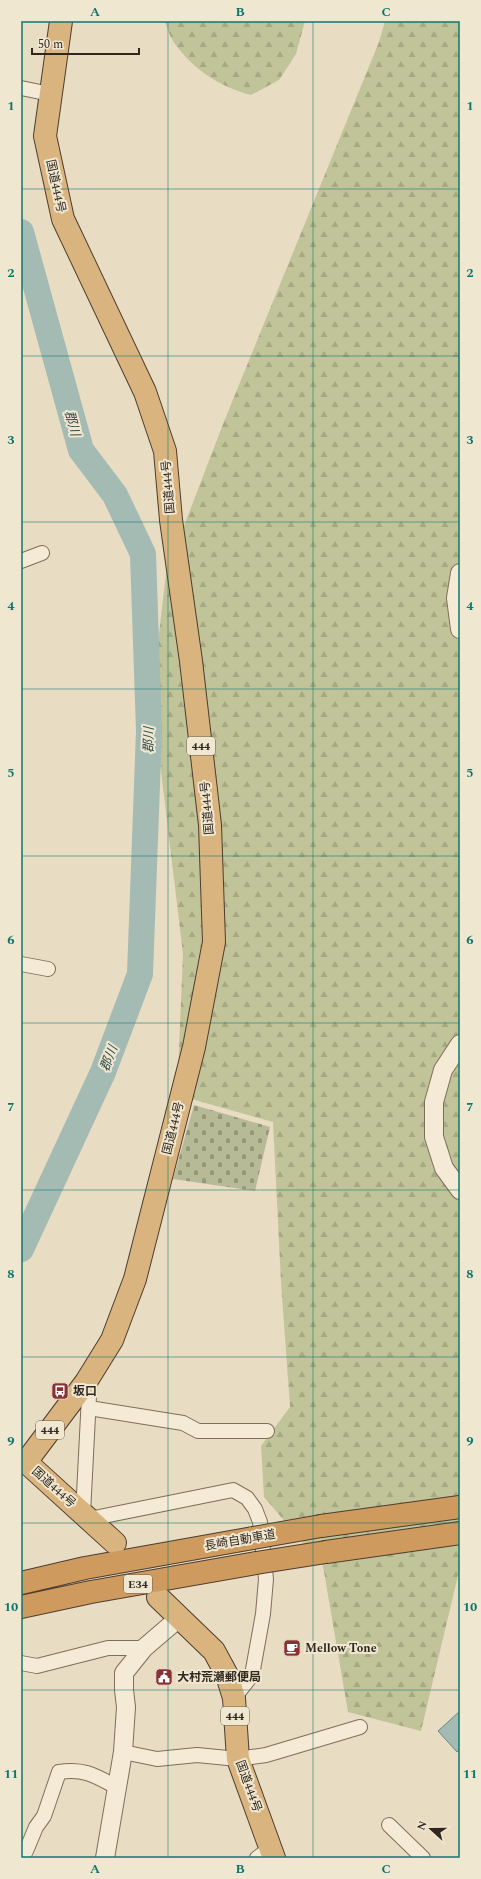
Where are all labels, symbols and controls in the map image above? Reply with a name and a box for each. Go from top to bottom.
text: A [90,2,100,22]
text: B [235,2,245,22]
text: C [381,2,391,22]
scale bar [32,30,139,56]
text: 50 m [38,35,63,54]
text: 1 [7,96,15,116]
text: 1 [466,96,474,116]
street label: 国道444号 [41,158,70,214]
text: 2 [7,263,15,283]
text: 2 [466,263,474,283]
water label: 郡川 [59,408,86,440]
text: 3 [7,430,15,450]
text: 3 [466,430,474,450]
street label: 国道444号 [157,459,180,515]
text: 4 [7,596,15,616]
text: 4 [466,596,474,616]
water label: 郡川 [139,725,159,753]
road number: 444 [187,737,215,755]
text: 5 [7,763,15,783]
text: 5 [466,763,474,783]
street label: 国道444号 [196,780,219,836]
text: 6 [7,930,15,950]
text: 6 [466,930,474,950]
water label: 郡川 [95,1041,124,1074]
text: 7 [7,1097,15,1117]
text: 7 [466,1097,474,1117]
street label: 国道444号 [158,1100,189,1157]
text: 8 [7,1264,15,1284]
text: 8 [466,1264,474,1284]
bus stop icon: 坂口 [50,1381,70,1401]
place label: 坂口 [73,1382,97,1401]
road number: 444 [36,1421,64,1439]
text: 9 [7,1431,15,1451]
text: 9 [466,1431,474,1451]
street label: 国道444号 [27,1462,80,1513]
street label: 長崎自動車道 [203,1525,277,1556]
road number: E34 [124,1575,152,1593]
text: 10 [4,1597,18,1617]
text: 10 [463,1597,477,1617]
cafe icon: Mellow Tone [282,1638,302,1658]
place label: Mellow Tone [305,1639,377,1658]
public building icon: 大村荒瀬郵便局 [154,1667,174,1687]
place label: 大村荒瀬郵便局 [177,1668,261,1687]
road number: 444 [221,1707,249,1725]
street label: 国道444号 [230,1758,267,1815]
text: 11 [4,1764,18,1784]
text: 11 [463,1764,477,1784]
north arrow [411,1809,451,1849]
text: N [413,1818,432,1833]
text: A [90,1859,100,1879]
text: B [235,1859,245,1879]
text: C [381,1859,391,1879]

